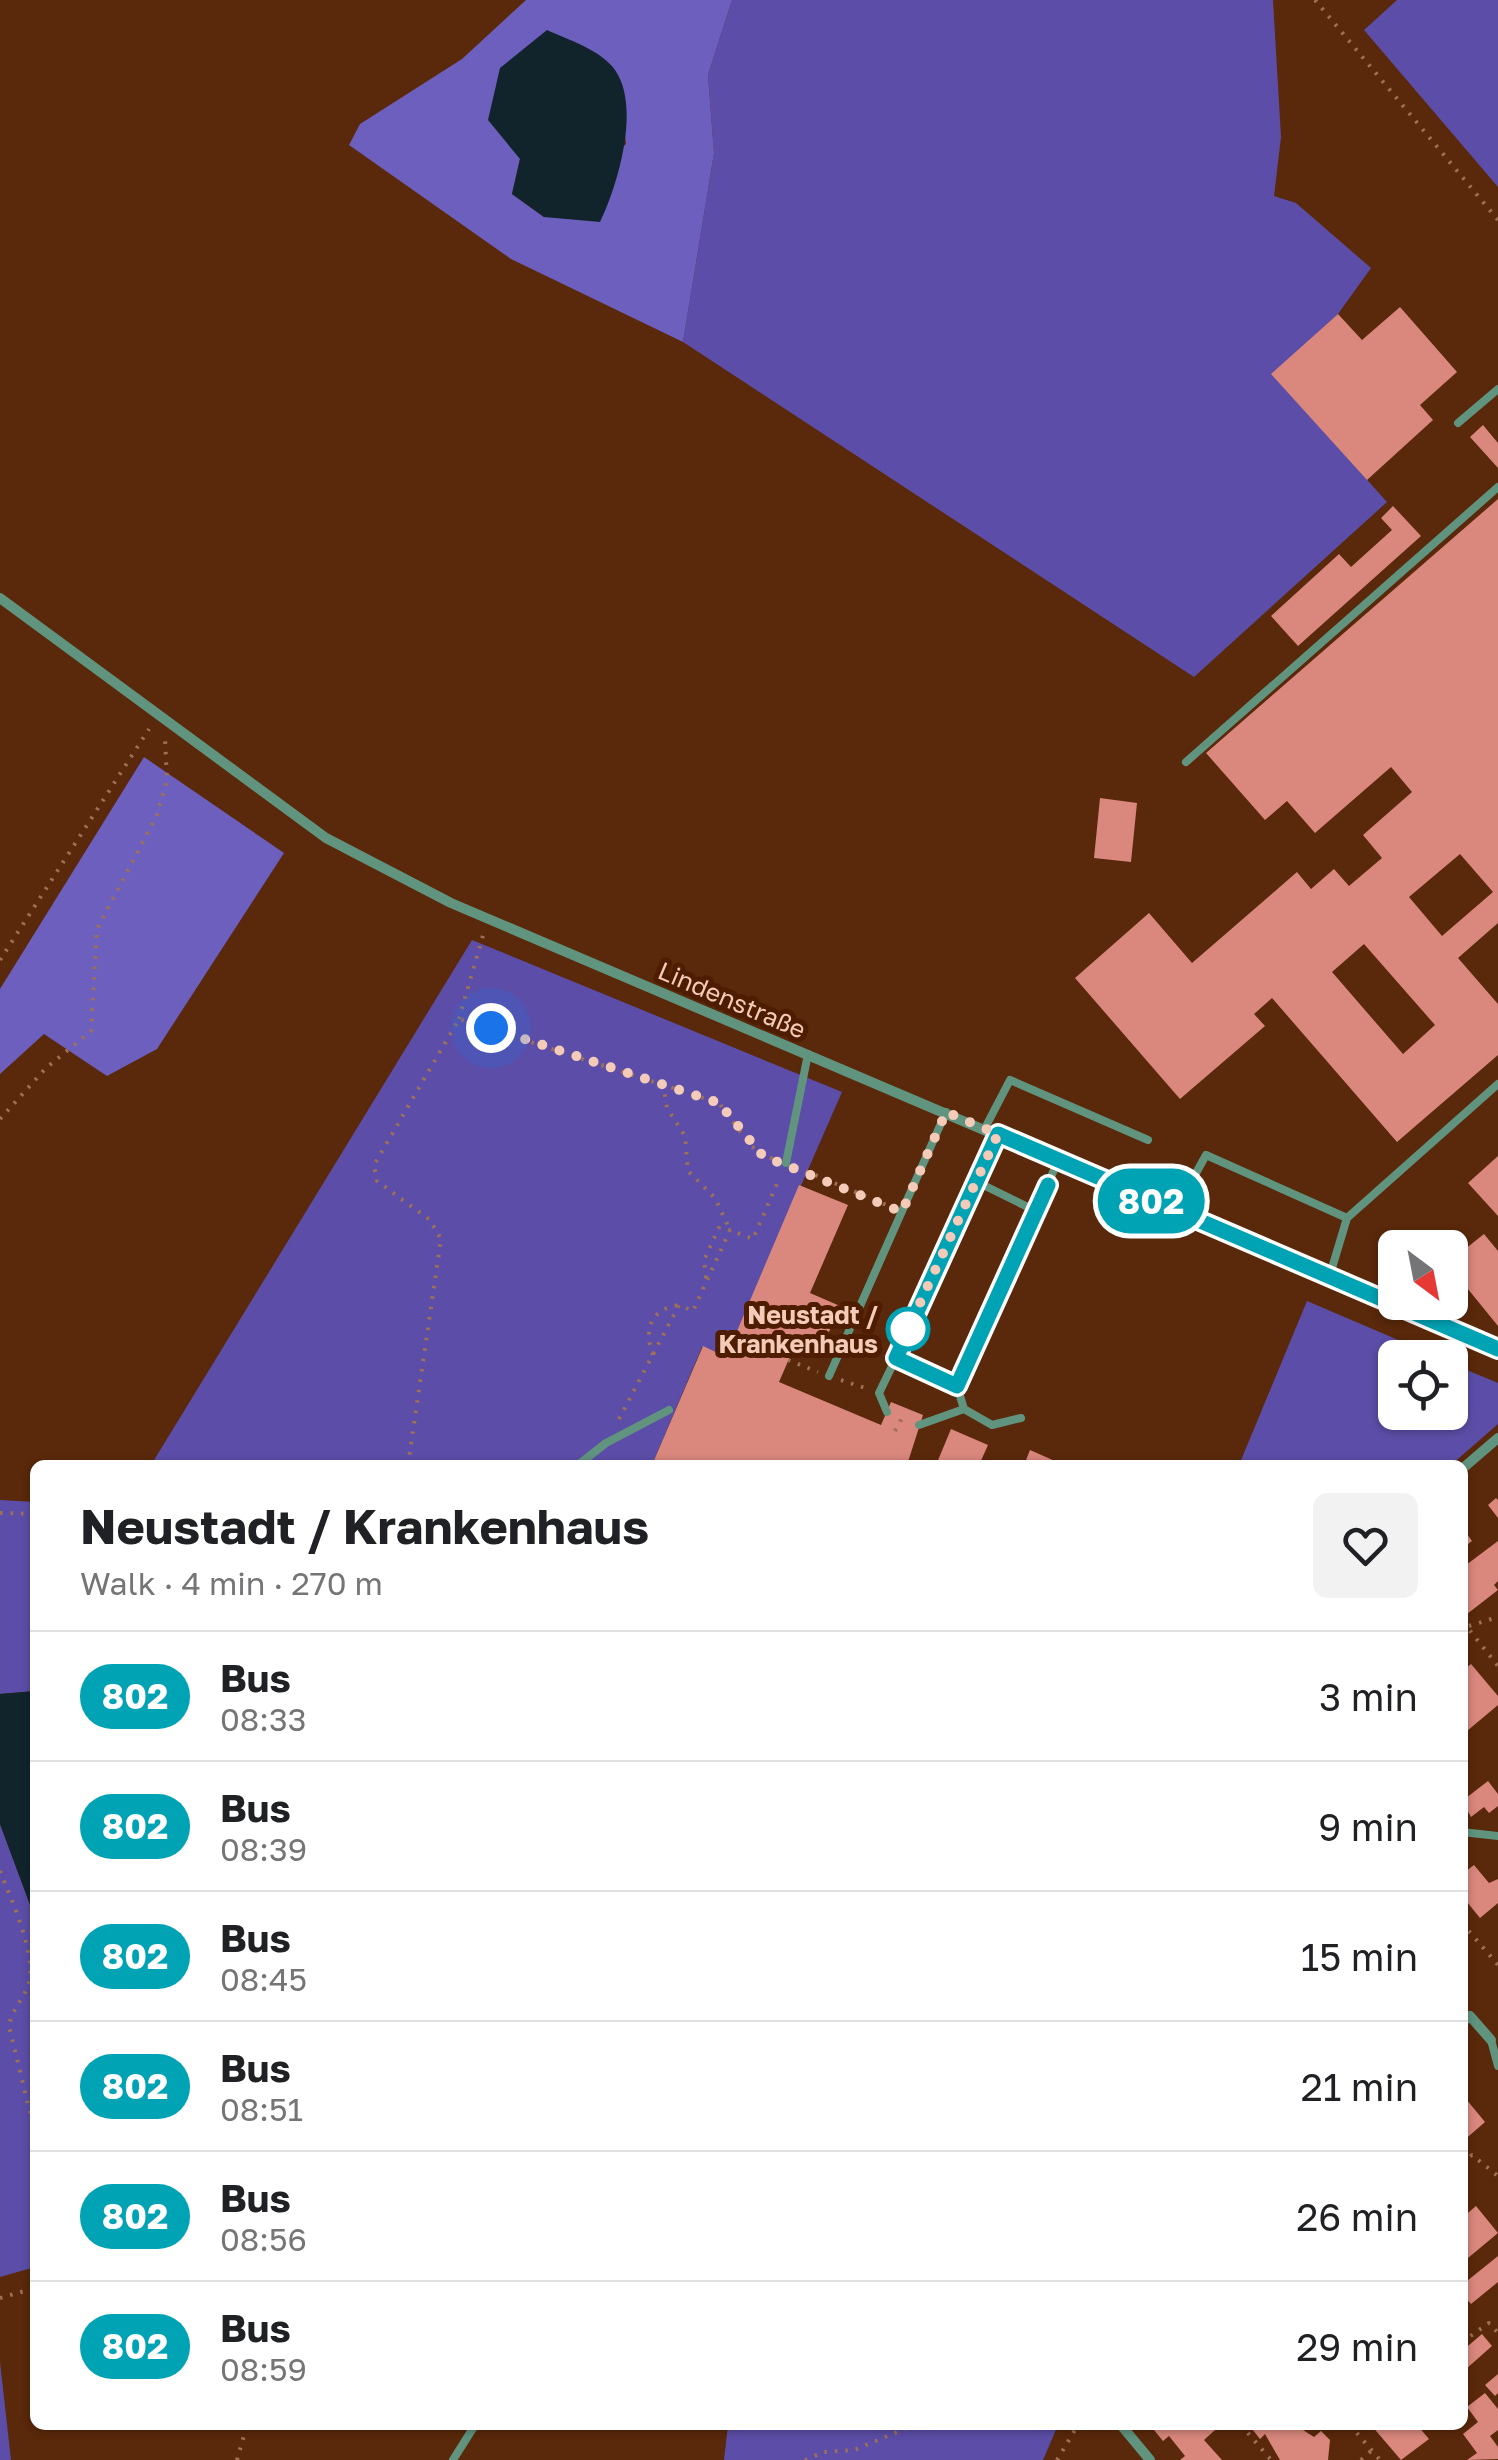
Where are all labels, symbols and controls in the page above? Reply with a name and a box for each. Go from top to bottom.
street label: Lindenstraße [654,955,811,1045]
your location [466,1003,516,1053]
line badge: 802 [1094,1168,1208,1234]
text: 802 [1118,1180,1184,1222]
north arrow [1378,1230,1468,1320]
map controls [1378,1230,1468,1430]
place label: Neustadt / Krankenhaus [718,1299,878,1359]
marker: Neustadt / Krankenhaus [887,1308,929,1350]
button: locate [1378,1340,1468,1430]
button: heart [1313,1493,1418,1598]
text: Neustadt / Krankenhaus [80,1497,649,1555]
text: Walk · 4 min · 270 m [80,1564,383,1602]
text: Bus [220,1655,291,1700]
text: 3 min [1319,1674,1418,1719]
text: 802 [102,1675,168,1717]
text: 08:33 [220,1700,306,1738]
text: Bus [220,1785,291,1830]
text: 9 min [1318,1804,1418,1849]
text: 802 [102,1805,168,1847]
text: 08:39 [220,1830,307,1868]
text: Bus [220,1915,291,1960]
text: 15 min [1301,1934,1418,1979]
text: 802 [102,1935,168,1977]
text: 08:45 [220,1960,307,1998]
text: Bus [220,2045,291,2090]
text: 21 min [1301,2064,1418,2109]
text: 802 [102,2065,168,2107]
text: 08:51 [220,2090,303,2128]
text: Bus [220,2175,291,2220]
text: 26 min [1296,2194,1418,2239]
text: 802 [102,2195,168,2237]
text: 08:56 [220,2220,307,2258]
text: Bus [220,2305,291,2350]
text: 29 min [1296,2324,1418,2369]
text: 802 [102,2325,168,2367]
text: 08:59 [220,2350,307,2388]

